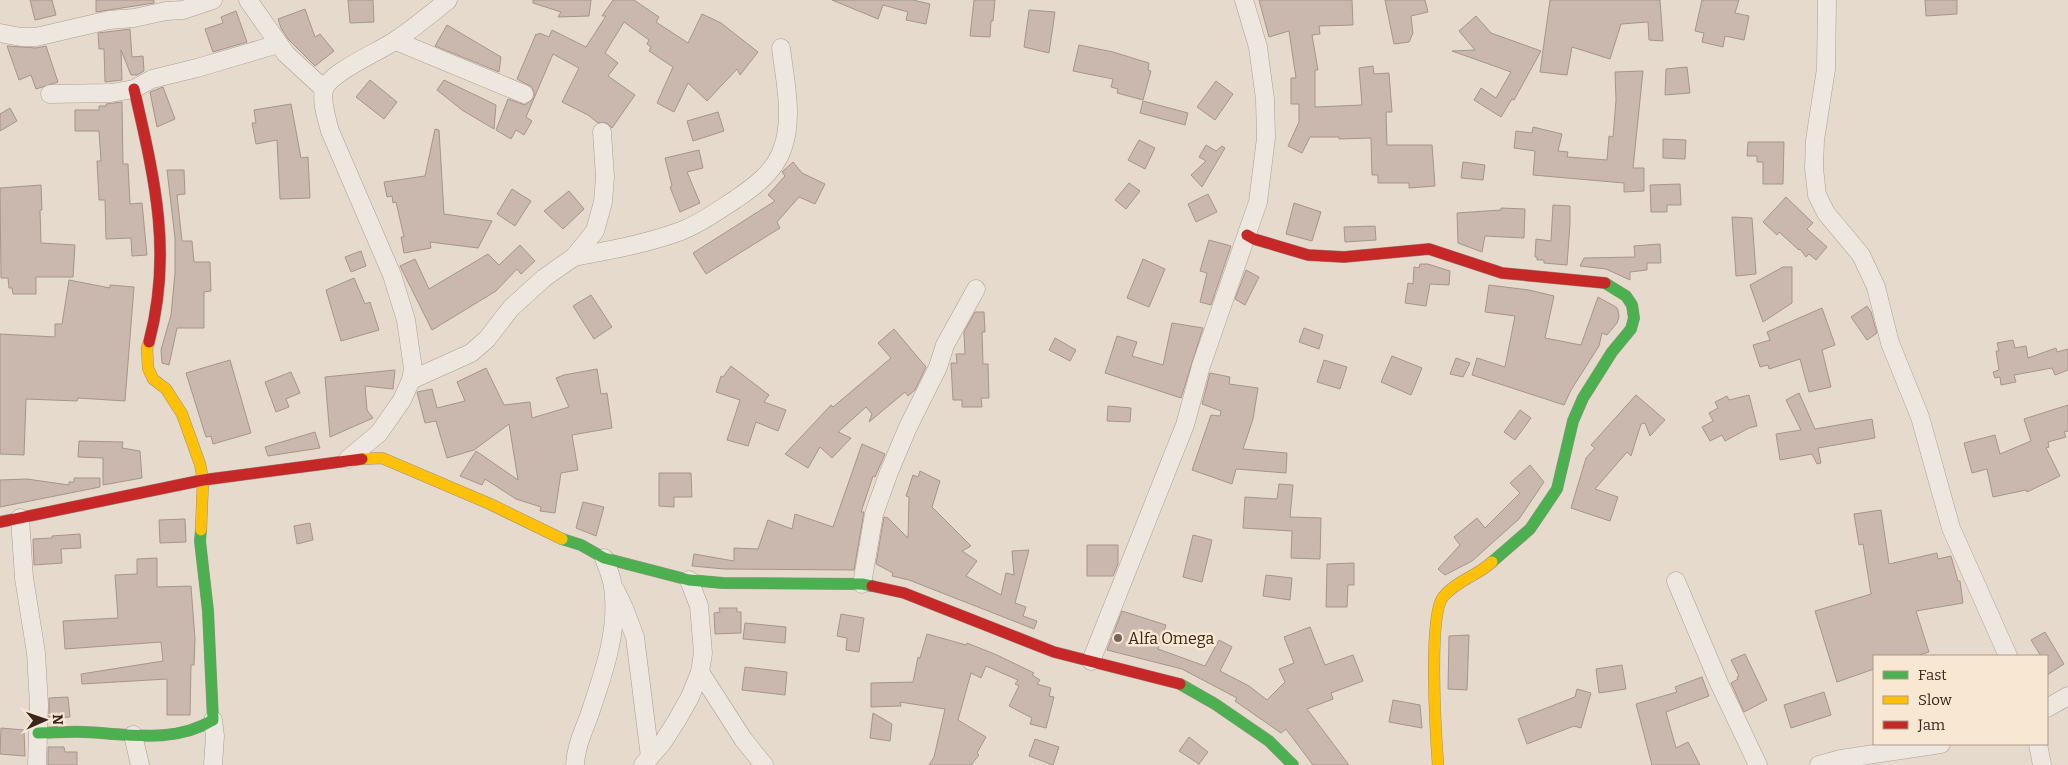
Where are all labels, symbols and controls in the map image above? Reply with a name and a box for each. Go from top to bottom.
place label: Alfa Omega [1128,629,1215,648]
marker: Alfa Omega [1112,632,1124,644]
legend [1873,655,2048,745]
text: Fast [1918,666,1947,684]
text: Slow [1918,691,1953,709]
north arrow [20,695,70,745]
text: N [49,714,66,725]
text: Jam [1917,716,1946,734]

